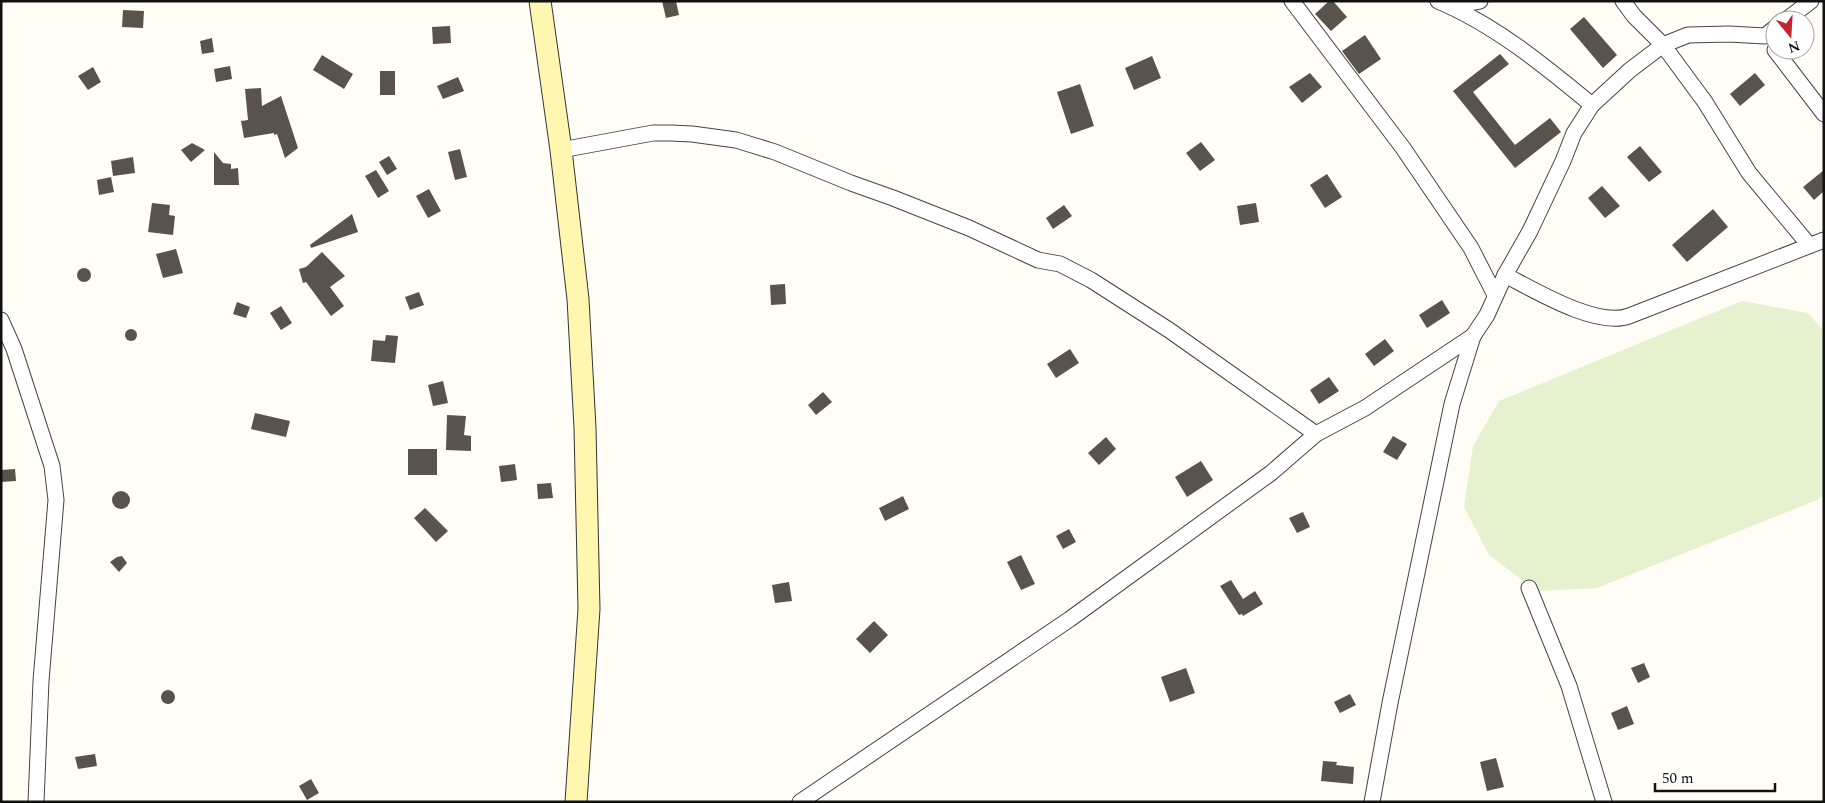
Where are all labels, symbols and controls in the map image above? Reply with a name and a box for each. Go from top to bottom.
north arrow [1765,10,1815,60]
text: N [1785,35,1803,59]
scale bar [1655,760,1775,792]
text: 50 m [1662,767,1694,790]

